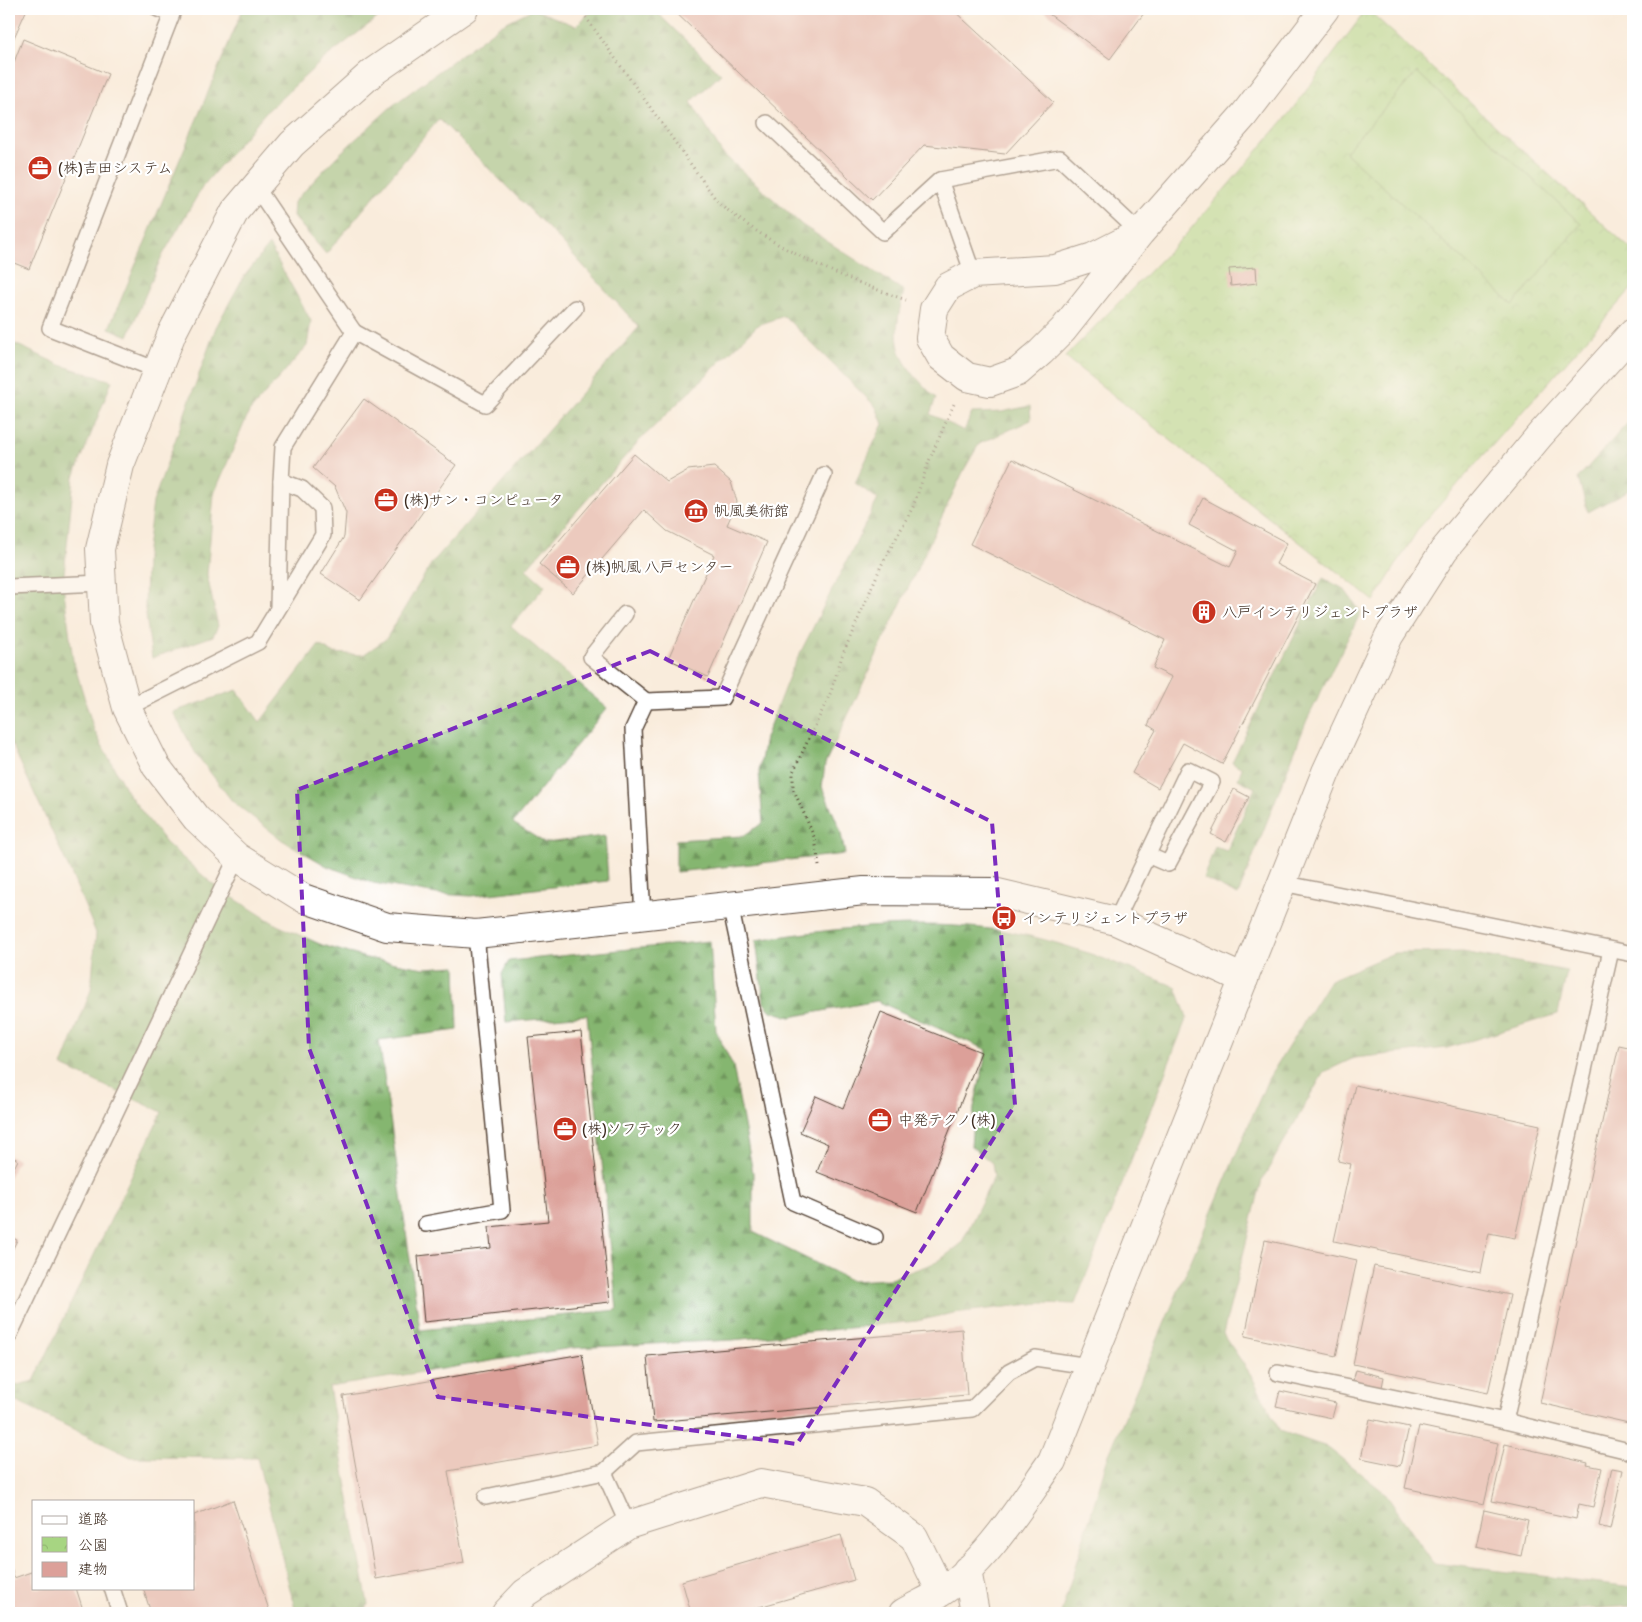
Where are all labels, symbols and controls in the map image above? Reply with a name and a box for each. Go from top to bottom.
office icon: (株)吉田システム [27,155,53,181]
place label: (株)吉田システム [58,159,172,177]
office icon: (株)サン・コンピュータ [373,487,399,513]
place label: (株)サン・コンピュータ [404,491,563,509]
museum icon: 帆風美術館 [683,498,709,524]
place label: 帆風美術館 [714,502,789,520]
office icon: (株)帆風 八戸センター [555,554,581,580]
place label: (株)帆風 八戸センター [586,558,734,576]
building icon: 八戸インテリジェントプラザ [1191,599,1217,625]
place label: 八戸インテリジェントプラザ [1222,603,1418,621]
bus stop icon: インテリジェントプラザ [991,905,1017,931]
place label: インテリジェントプラザ [1022,909,1188,927]
office icon: 中発テクノ(株) [867,1107,893,1133]
place label: 中発テクノ(株) [898,1111,996,1129]
office icon: (株)ソフテック [552,1116,578,1142]
place label: (株)ソフテック [582,1120,682,1138]
legend [32,1500,195,1590]
text: 道路 [78,1510,108,1528]
text: 公園 [78,1536,108,1554]
text: 建物 [78,1560,108,1578]

